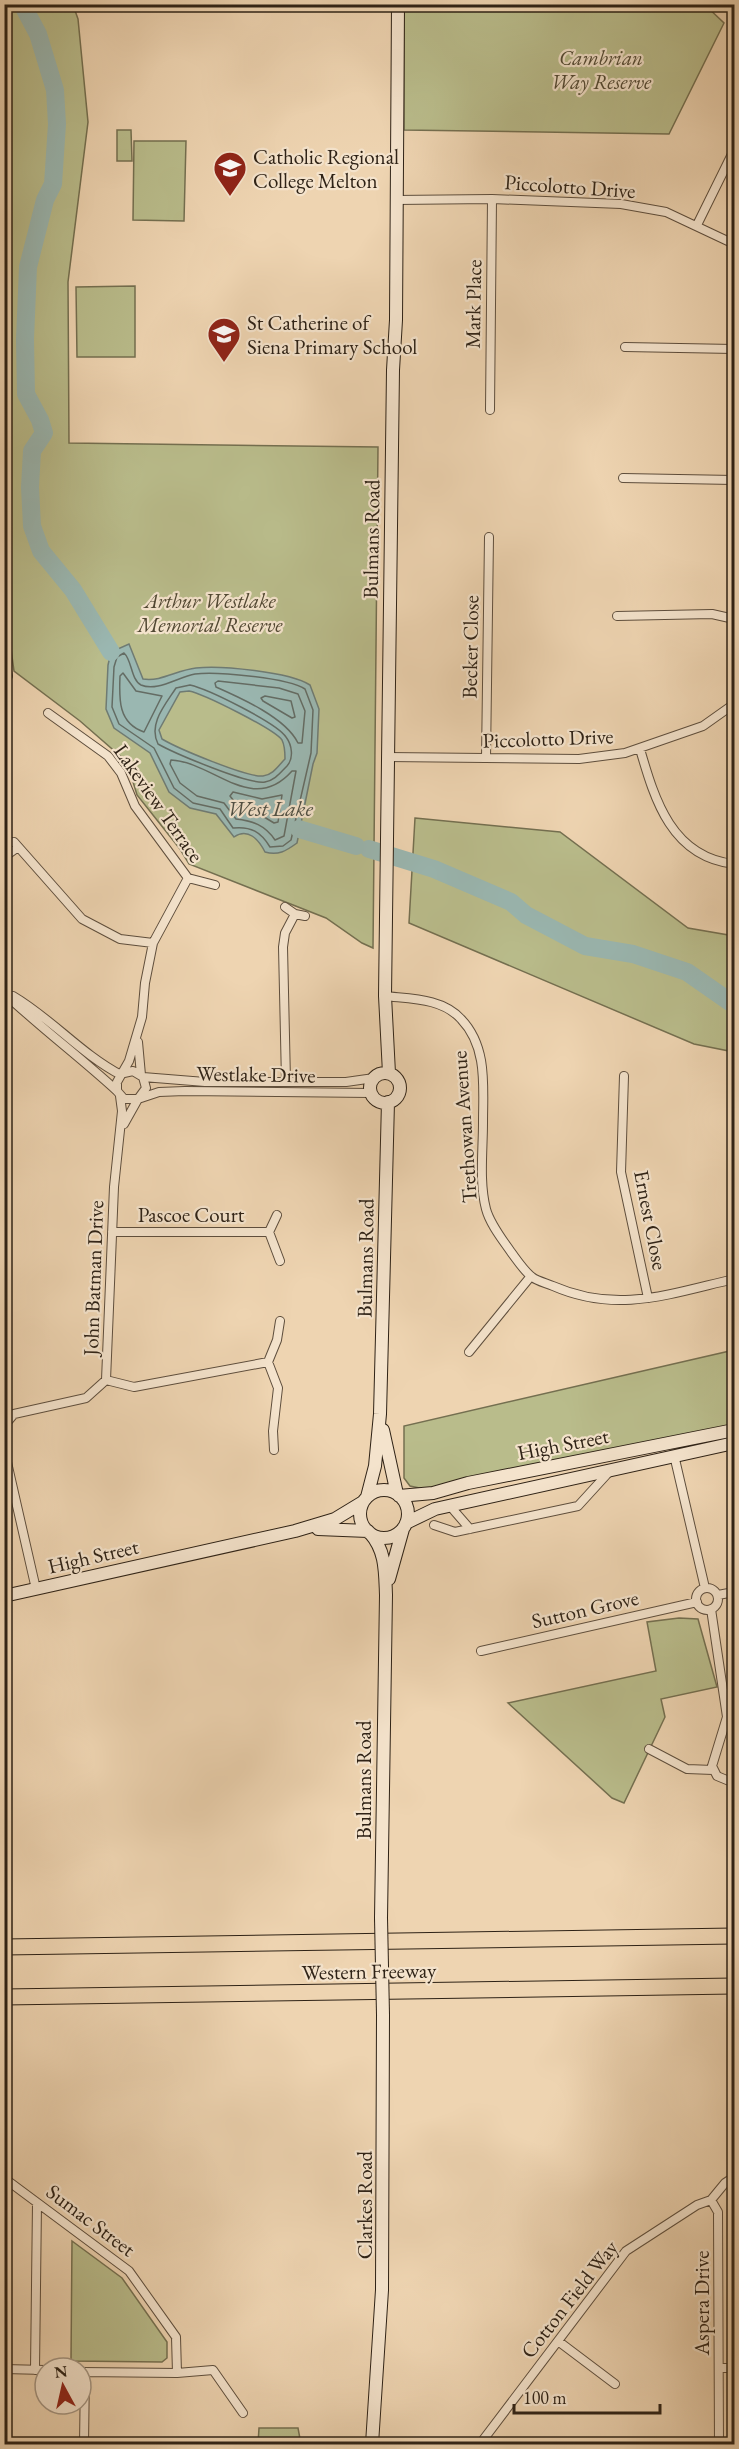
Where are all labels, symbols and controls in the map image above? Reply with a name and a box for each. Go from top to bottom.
park label: Cambrian Way Reserve [551,44,652,95]
place label: Catholic Regional College Melton [253,143,399,194]
school or university icon: Catholic Regional College Melton [212,150,248,197]
street label: Piccolotto Drive [504,168,636,204]
street label: Mark Place [459,259,487,349]
place label: St Catherine of Siena Primary School [247,309,417,360]
school or university icon: St Catherine of Siena Primary School [206,316,242,363]
street label: Bulmans Road [356,479,386,599]
park label: Arthur Westlake Memorial Reserve [135,587,283,638]
street label: Becker Close [456,595,484,699]
street label: Piccolotto Drive [482,722,614,754]
street label: Lakeview Terrace [108,738,210,868]
water label: West Lake [227,794,314,823]
street label: Trethowan Avenue [445,1050,483,1204]
street label: Westlake Drive [196,1059,316,1089]
street label: Ernest Close [628,1168,674,1272]
street label: Bulmans Road [350,1198,380,1318]
street label: John Batman Drive [77,1200,109,1358]
street label: Pascoe Court [138,1201,245,1228]
street label: High Street [515,1422,611,1466]
street label: High Street [45,1532,141,1580]
street label: Sutton Grove [529,1584,641,1634]
street label: Bulmans Road [350,1720,377,1840]
street label: Western Freeway [301,1956,437,1986]
street label: Clarkes Road [351,2150,378,2259]
street label: Sumac Street [41,2178,141,2262]
street label: Cotton Field Way [514,2234,624,2364]
street label: Aspera Drive [688,2251,715,2356]
north arrow [33,2356,93,2416]
text: N [53,2360,69,2383]
scale bar [514,2377,660,2415]
text: 100 m [523,2386,567,2409]

